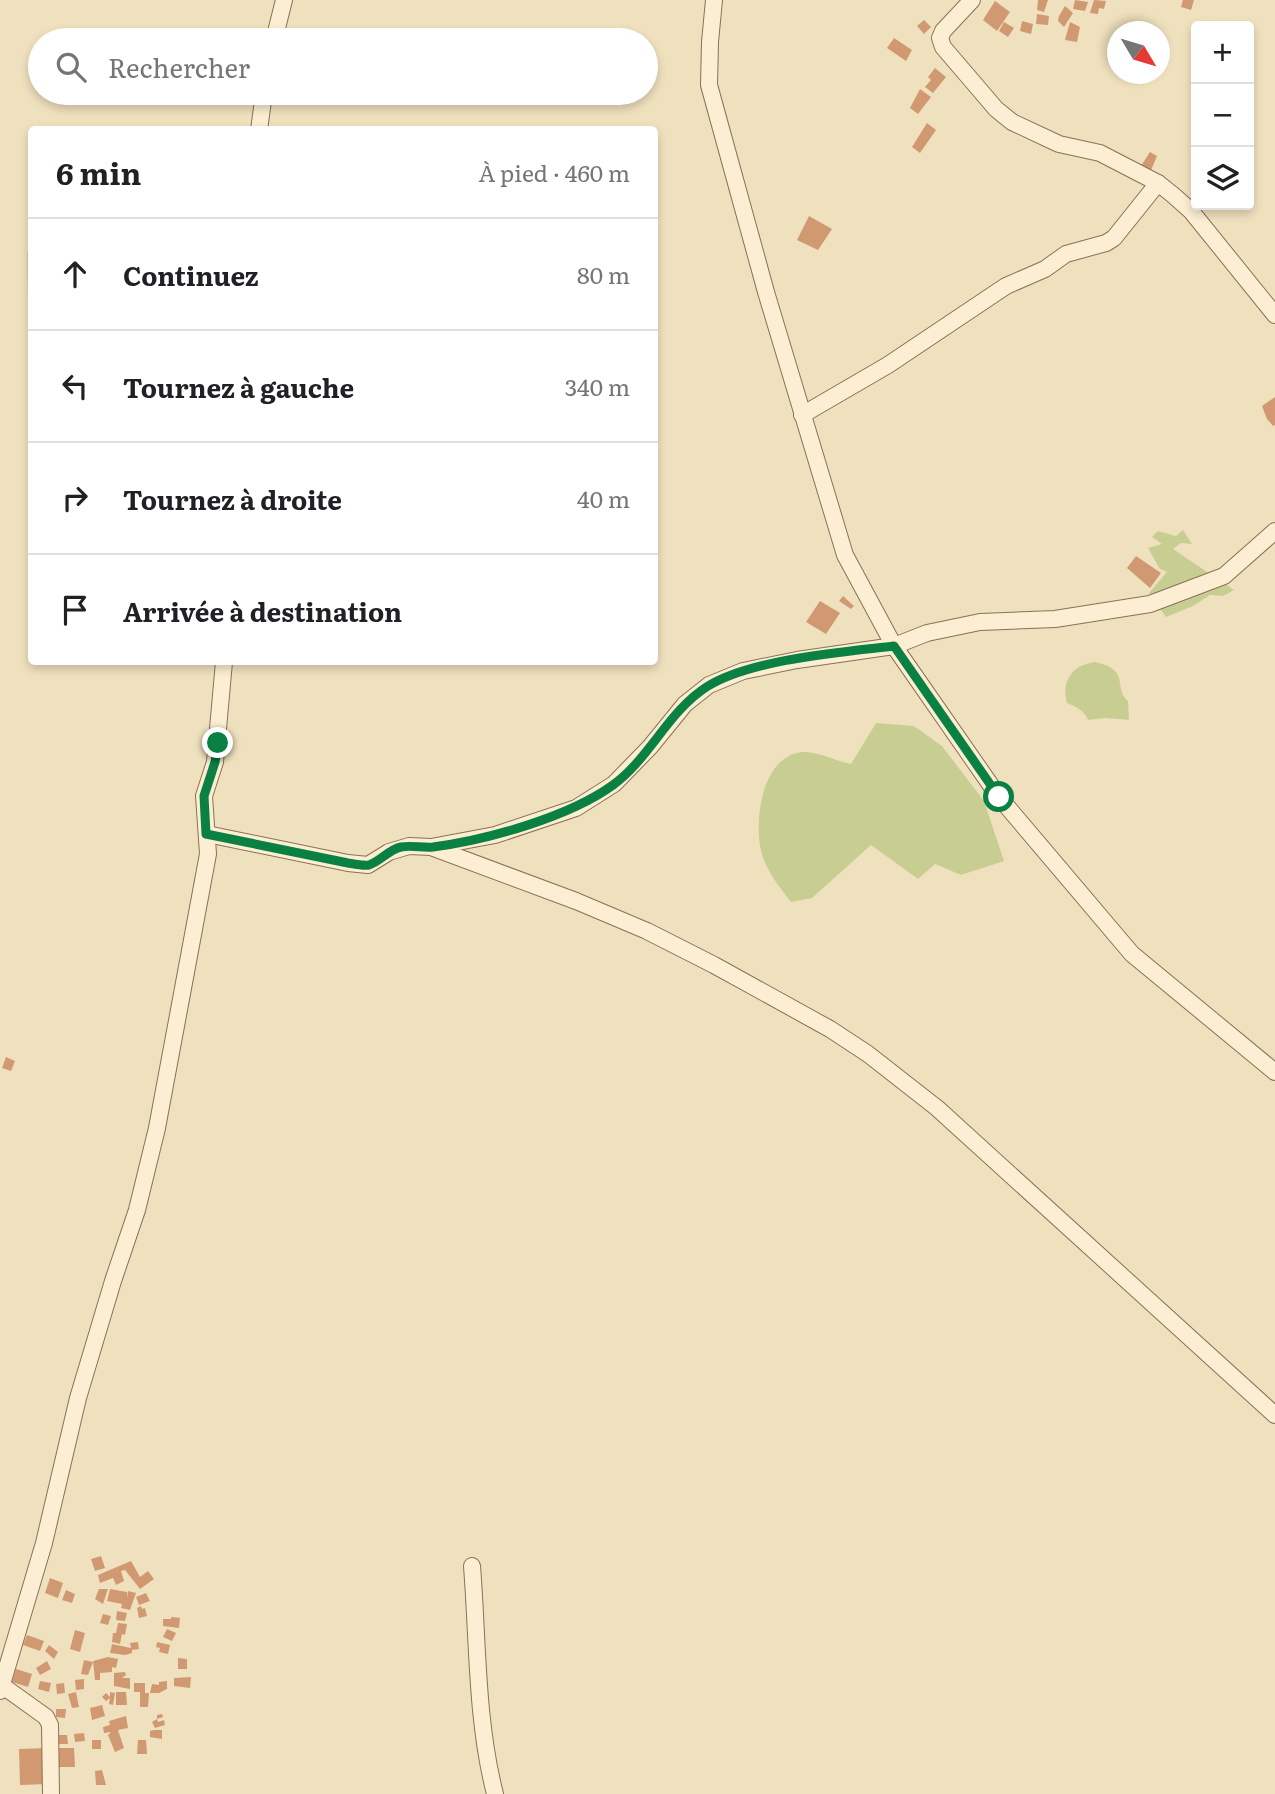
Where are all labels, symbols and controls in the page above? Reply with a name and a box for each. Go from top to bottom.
north arrow [1107,21,1170,84]
map controls [1191,21,1254,210]
button: + [1191,21,1254,84]
search box [28,28,658,105]
text: Rechercher [108,47,250,86]
icon: search [52,48,90,86]
button: − [1191,84,1254,147]
button: layers [1191,147,1254,210]
text: 6 min [56,150,141,194]
text: À pied · 460 m [479,155,630,189]
icon: ahead [56,255,94,293]
text: Continuez [123,255,259,294]
text: 80 m [577,257,630,291]
icon: left [56,367,94,405]
text: Tournez à gauche [123,367,354,406]
text: 340 m [565,369,630,403]
icon: right [56,479,94,517]
text: Tournez à droite [123,479,342,518]
text: 40 m [577,481,630,515]
icon: arrive [56,591,94,629]
text: Arrivée à destination [123,591,402,630]
route end [202,727,233,758]
route start [983,781,1014,812]

